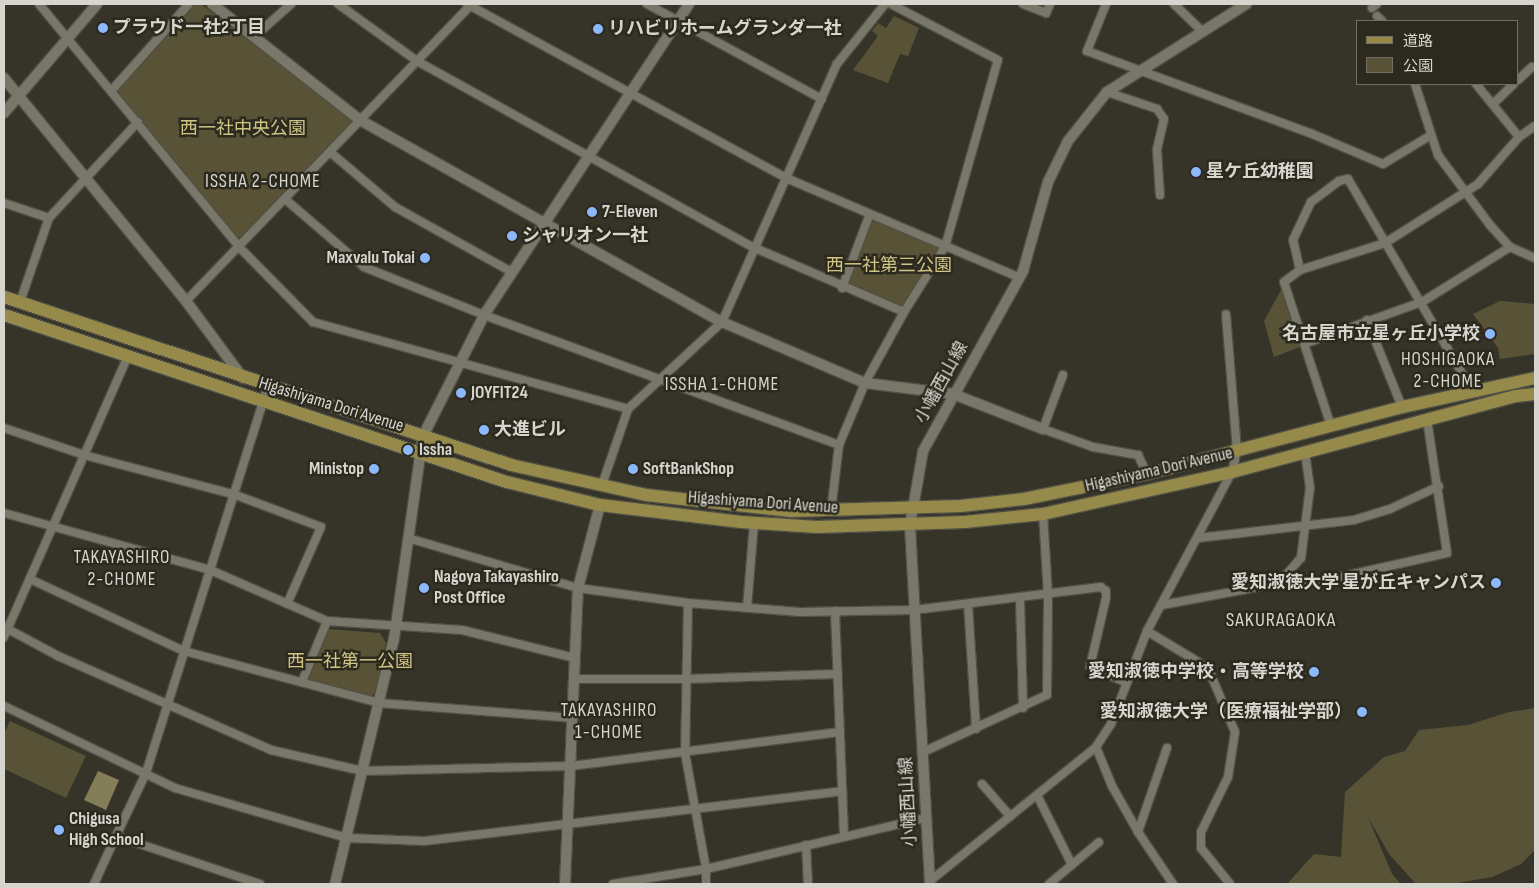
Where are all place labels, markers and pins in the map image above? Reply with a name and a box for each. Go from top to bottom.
place label: プラウド一社2丁目 [113,17,265,39]
place label: リハビリホームグランダ一社 [608,18,842,40]
marker: プラウド一社2丁目 [97,22,109,34]
marker: リハビリホームグランダ一社 [592,23,604,35]
place label: 星ケ丘幼稚園 [1206,161,1314,183]
marker: 星ケ丘幼稚園 [1190,166,1202,178]
place label: 7-Eleven [602,201,658,223]
marker: 7-Eleven [586,206,598,218]
place label: シャリオン一社 [522,225,648,247]
marker: シャリオン一社 [506,230,518,242]
place label: Maxvalu Tokai [327,247,415,269]
marker: Maxvalu Tokai [419,252,431,264]
place label: 名古屋市立星ヶ丘小学校 [1282,323,1480,345]
marker: 名古屋市立星ヶ丘小学校 [1484,328,1496,340]
place label: JOYFIT24 [471,382,528,404]
marker: JOYFIT24 [455,387,467,399]
place label: 大進ビル [494,419,566,441]
marker: 大進ビル [478,424,490,436]
place label: Issha [419,439,452,461]
marker: Issha [401,443,415,457]
place label: Ministop [309,458,364,480]
place label: SoftBankShop [643,458,734,480]
marker: Ministop [368,463,380,475]
marker: SoftBankShop [627,463,639,475]
place label: Nagoya Takayashiro Post Office [434,567,559,610]
place label: 愛知淑徳大学 星が丘キャンパス [1231,572,1486,594]
marker: 愛知淑徳大学 星が丘キャンパス [1490,577,1502,589]
marker: Nagoya Takayashiro Post Office [418,582,430,594]
place label: 愛知淑徳中学校・高等学校 [1088,661,1304,683]
marker: 愛知淑徳中学校・高等学校 [1308,666,1320,678]
place label: 愛知淑徳大学（医療福祉学部） [1100,701,1352,723]
marker: 愛知淑徳大学（医療福祉学部） [1356,706,1368,718]
place label: Chigusa High School [69,809,144,852]
marker: Chigusa High School [53,824,65,836]

